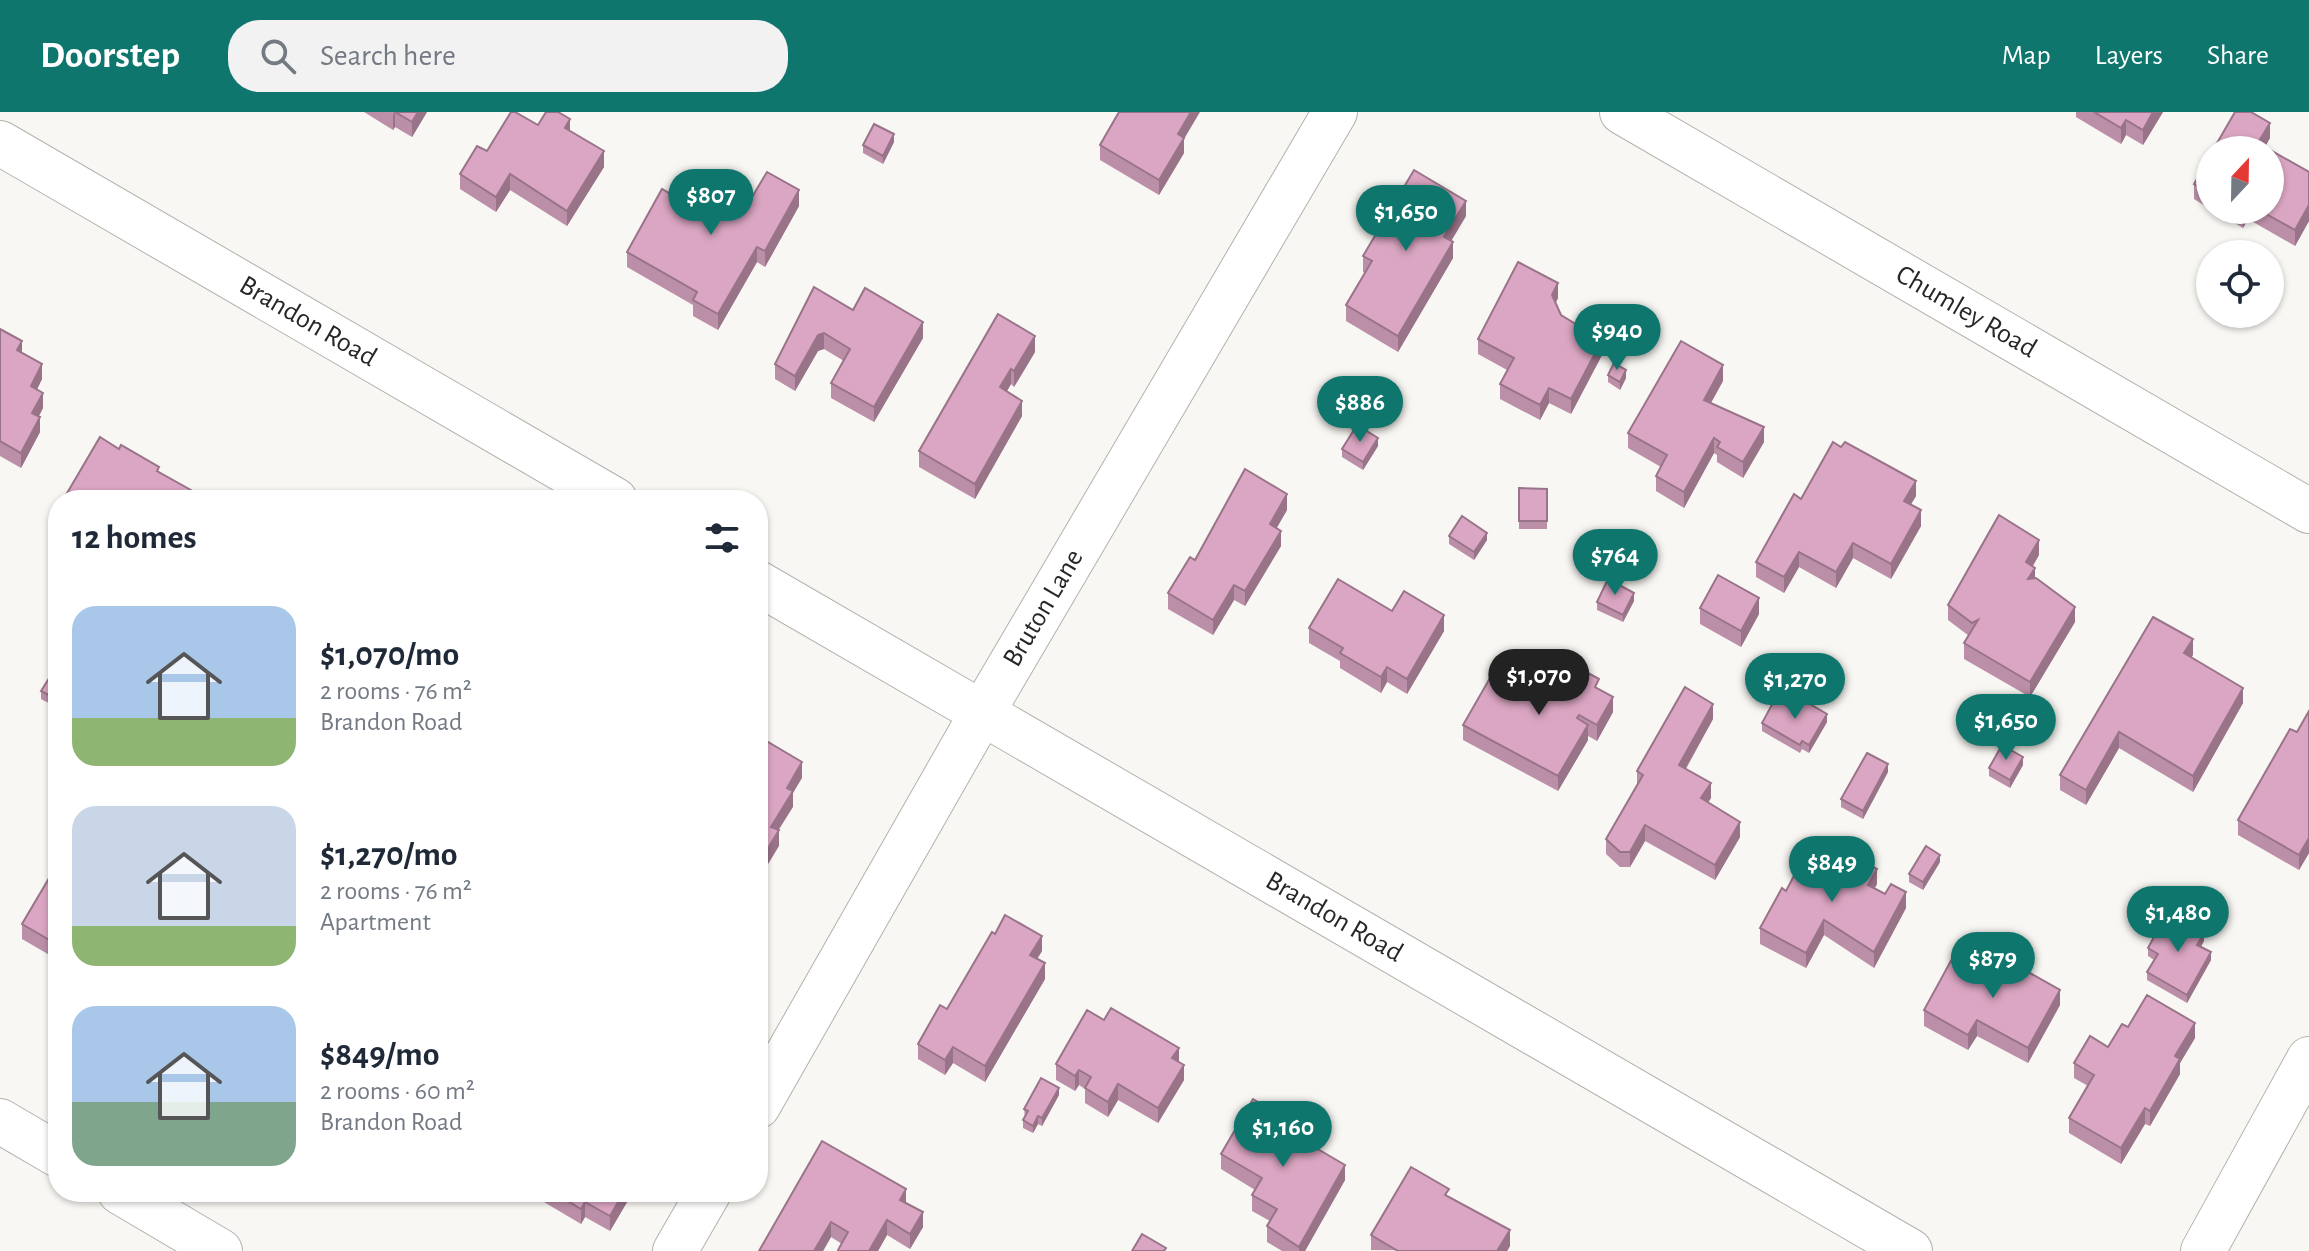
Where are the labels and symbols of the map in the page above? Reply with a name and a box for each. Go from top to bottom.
north arrow [2196,136,2284,224]
pin: $807 [664,169,758,237]
pin: $1,650 [1341,185,1471,253]
street label: Chumley Road [1891,260,2041,364]
street label: Brandon Road [235,271,381,372]
pin: $940 [1570,304,1664,372]
pin: $886 [1313,376,1407,444]
pin: $764 [1568,529,1662,597]
street label: Bruton Lane [998,545,1089,672]
pin: $1,070 [1474,649,1604,717]
pin: $1,270 [1730,653,1860,721]
pin: $1,650 [1941,694,2071,762]
pin: $849 [1785,836,1879,904]
street label: Brandon Road [1261,866,1408,968]
pin: $1,480 [2113,886,2243,954]
pin: $879 [1946,932,2040,1000]
pin: $1,160 [1218,1101,1348,1169]

